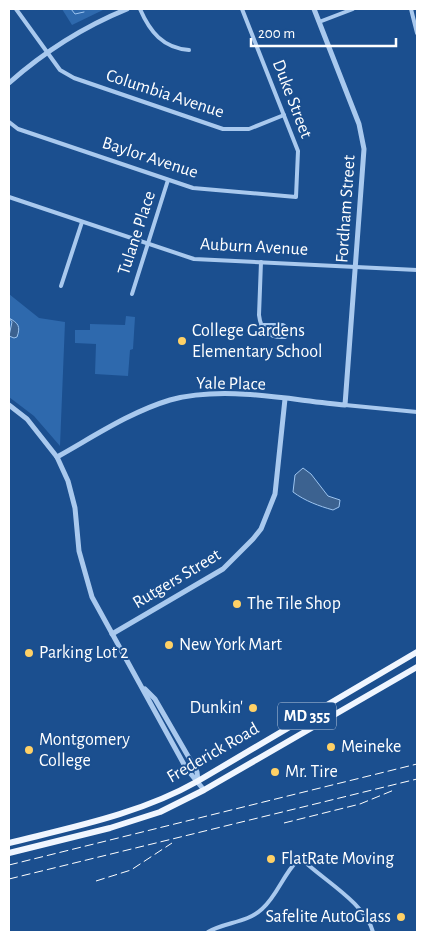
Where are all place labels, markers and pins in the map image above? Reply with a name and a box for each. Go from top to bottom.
place label: College Gardens Elementary School [192,322,323,361]
marker: College Gardens Elementary School [176,335,188,347]
place label: The Tile Shop [247,595,341,613]
marker: The Tile Shop [231,598,243,610]
place label: New York Mart [179,636,282,654]
marker: New York Mart [163,639,175,651]
place label: Parking Lot 2 [39,644,128,662]
marker: Parking Lot 2 [23,647,35,659]
place label: Dunkin' [189,699,243,717]
marker: Dunkin' [247,702,259,714]
place label: Montgomery College [39,731,130,770]
place label: Meineke [341,738,401,756]
marker: Meineke [325,741,337,753]
marker: Montgomery College [23,744,35,756]
place label: Mr. Tire [285,763,338,781]
marker: Mr. Tire [269,766,281,778]
place label: FlatRate Moving [281,850,394,868]
marker: FlatRate Moving [265,853,277,865]
place label: Safelite AutoGlass [265,908,391,926]
marker: Safelite AutoGlass [395,911,407,923]

